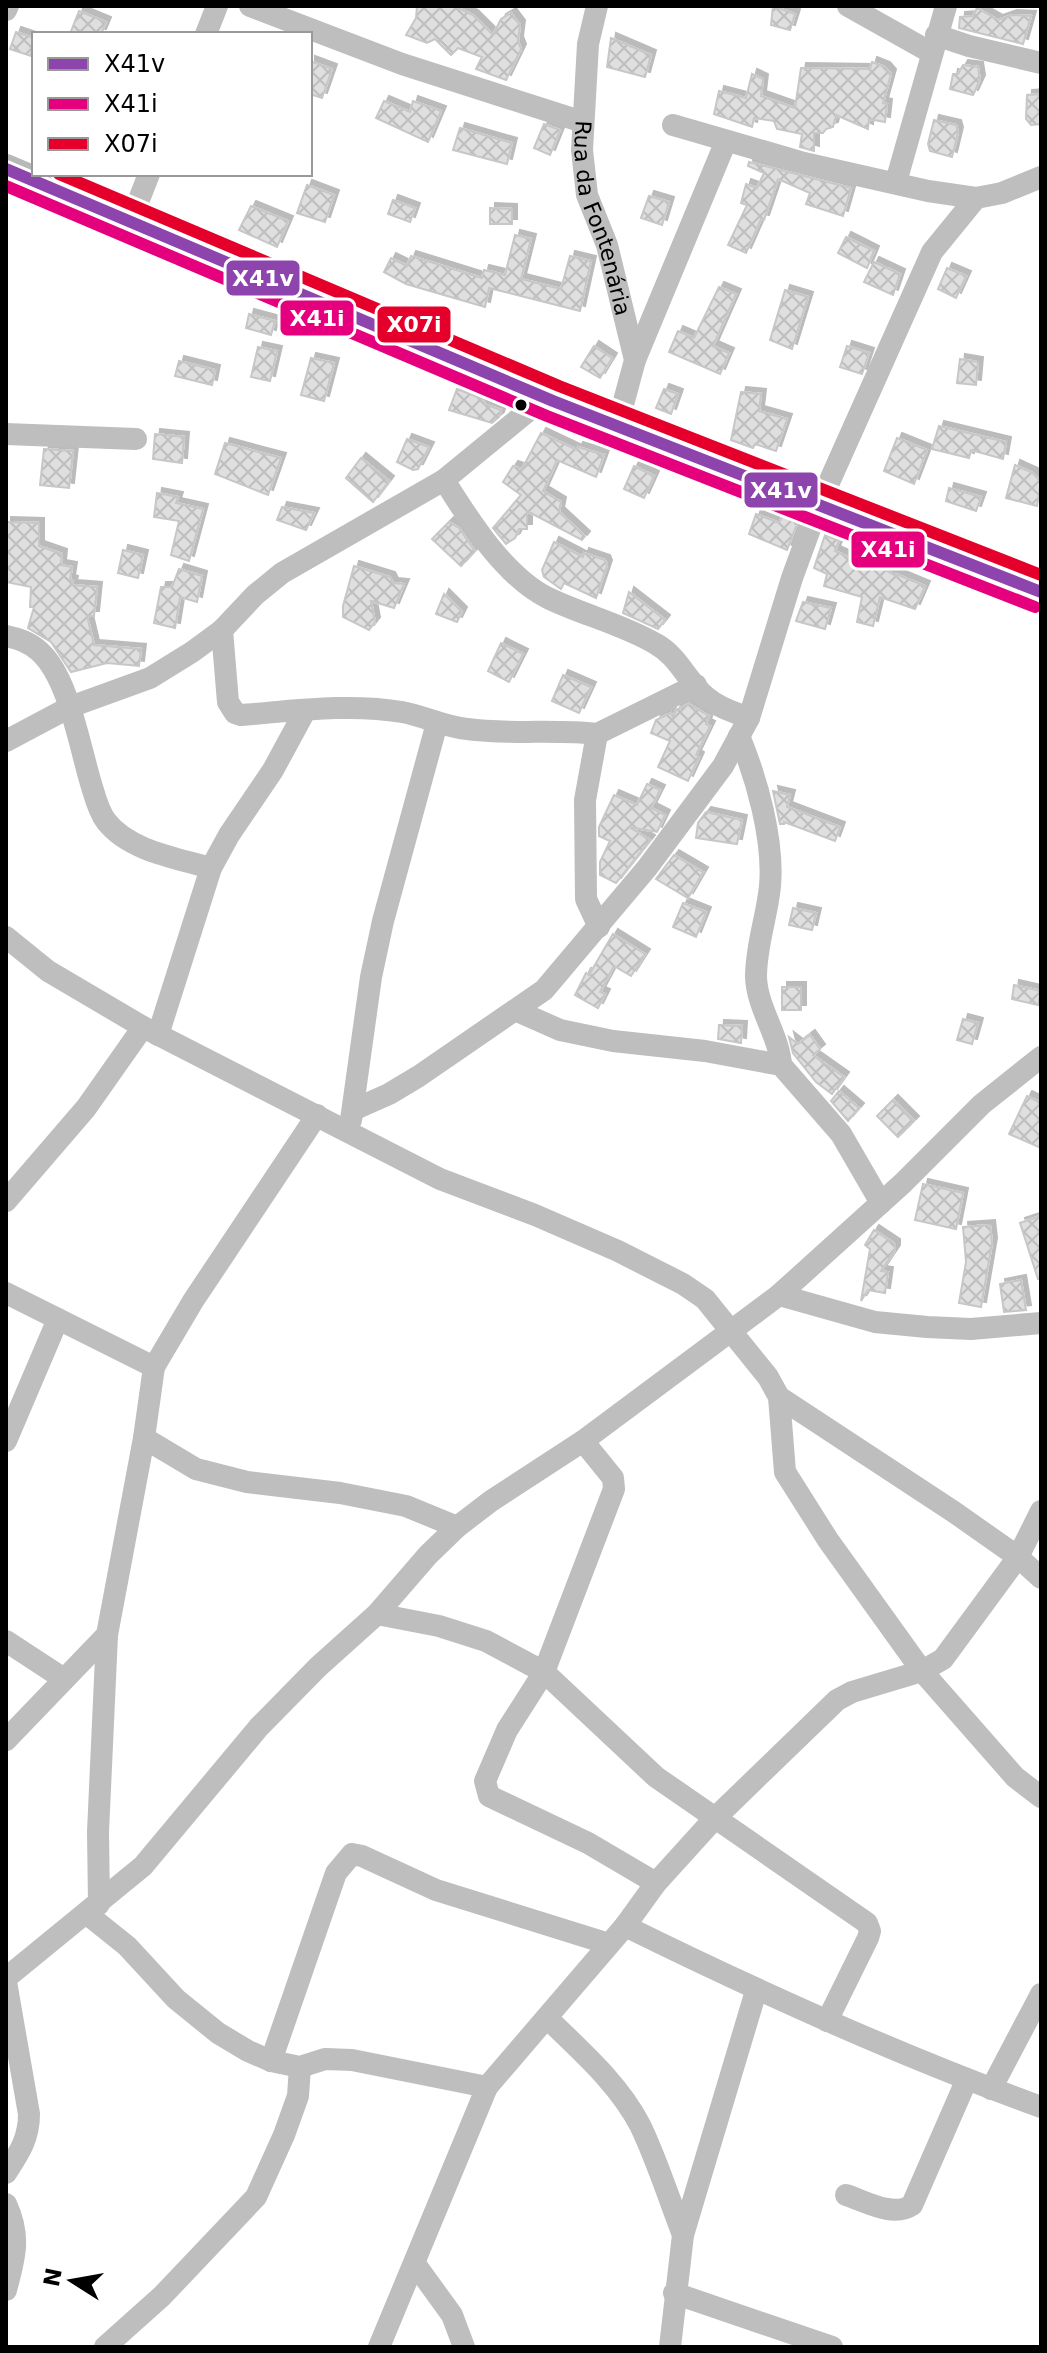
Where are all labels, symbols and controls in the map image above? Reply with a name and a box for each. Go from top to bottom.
legend [32,32,312,176]
text: X41v [104,50,165,78]
text: X41i [104,90,158,118]
street label: Rua da Fontenária [569,120,636,318]
text: X07i [104,130,158,158]
line badge: X41v [225,259,301,297]
text: X41v [232,266,295,291]
line badge: X41i [279,299,355,337]
line badge: X07i [376,305,452,344]
text: X41i [289,306,345,331]
text: X07i [386,312,442,337]
unlabelled marker [513,397,529,413]
line badge: X41v [743,471,819,509]
text: X41v [750,478,813,503]
line badge: X41i [850,530,926,569]
text: X41i [860,537,916,562]
north arrow [32,2241,112,2321]
text: N [39,2266,67,2289]

